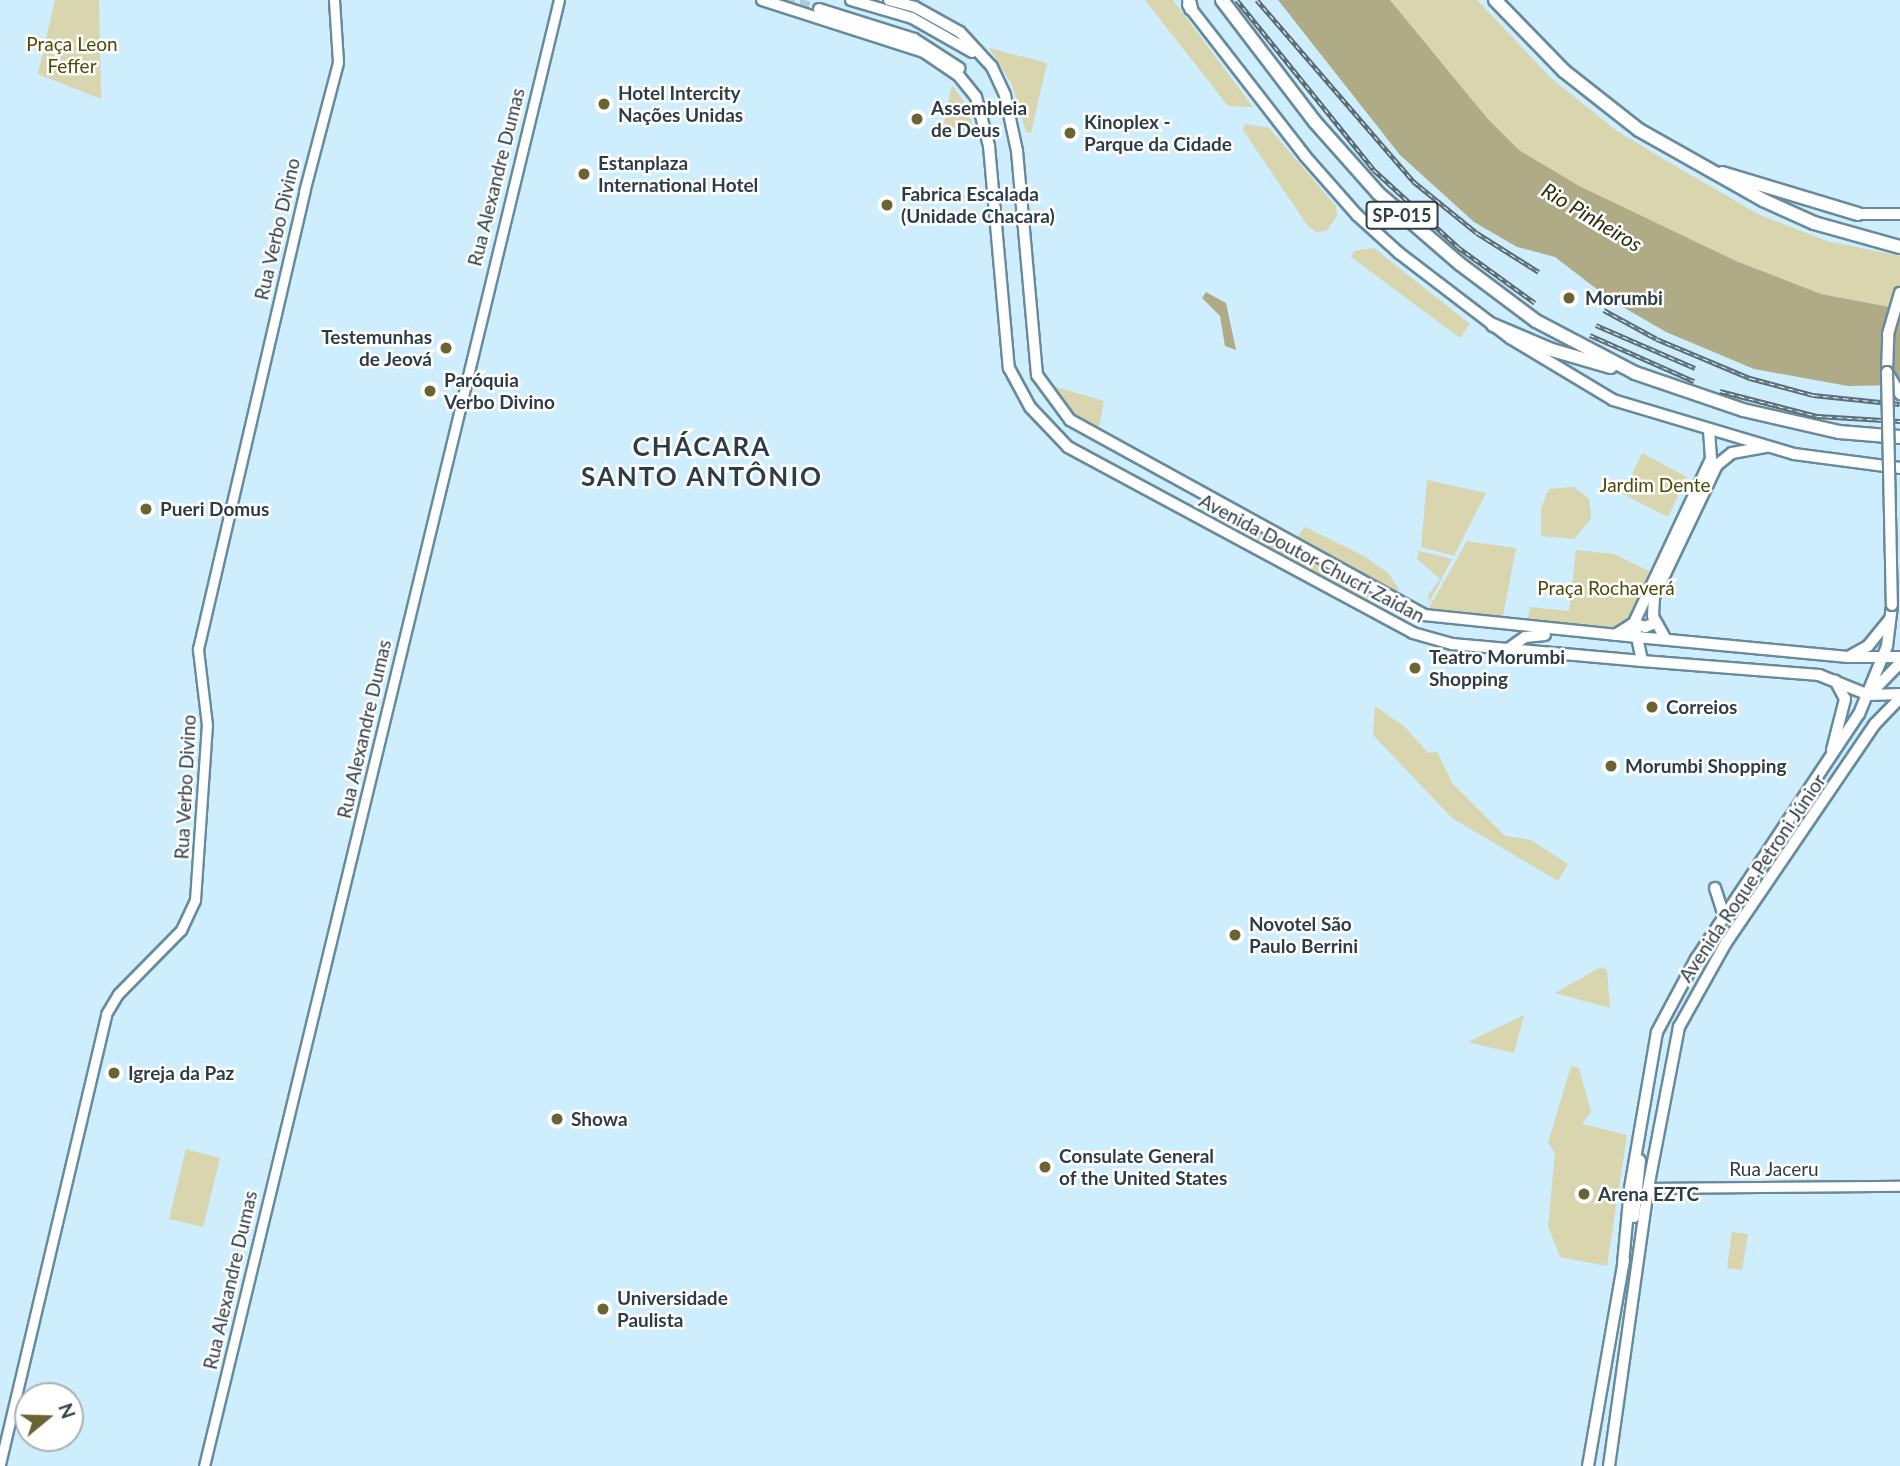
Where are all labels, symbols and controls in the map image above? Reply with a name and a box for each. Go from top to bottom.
park label: Praça Leon Feffer [26,33,118,77]
place label: Hotel Intercity Nações Unidas [618,82,743,126]
street label: Rua Alexandre Dumas [463,85,529,269]
marker: Hotel Intercity Nações Unidas [596,96,612,112]
place label: Assembleia de Deus [931,97,1027,141]
marker: Assembleia de Deus [909,111,925,127]
place label: Kinoplex - Parque da Cidade [1084,111,1232,155]
marker: Kinoplex - Parque da Cidade [1062,125,1078,141]
place label: Estanplaza International Hotel [598,152,758,196]
street label: Rua Verbo Divino [250,155,304,303]
marker: Estanplaza International Hotel [576,166,592,182]
water label: Rio Pinheiros [1537,177,1647,257]
place label: Fabrica Escalada (Unidade Chacara) [901,183,1055,227]
marker: Fabrica Escalada (Unidade Chacara) [879,197,895,213]
road number: SP-015 [1365,200,1439,230]
place label: Morumbi [1585,287,1663,309]
marker: Morumbi [1559,288,1579,308]
place label: Testemunhas de Jeová [321,326,432,370]
marker: Testemunhas de Jeová [438,340,454,356]
place label: Paróquia Verbo Divino [444,369,555,413]
marker: Paróquia Verbo Divino [422,383,438,399]
district label: CHÁCARA SANTO ANTÔNIO [582,431,822,492]
park label: Jardim Dente [1600,474,1710,496]
street label: Avenida Doutor Chucri Zaidan [1195,489,1429,627]
place label: Pueri Domus [160,498,269,520]
marker: Pueri Domus [138,501,154,517]
park label: Praça Rochaverá [1537,577,1675,599]
street label: Rua Alexandre Dumas [332,637,396,821]
place label: Teatro Morumbi Shopping [1429,646,1565,690]
marker: Teatro Morumbi Shopping [1407,660,1423,676]
place label: Correios [1666,696,1737,718]
marker: Correios [1644,699,1660,715]
street label: Rua Verbo Divino [170,714,200,860]
place label: Morumbi Shopping [1625,755,1787,777]
marker: Morumbi Shopping [1603,758,1619,774]
street label: Avenida Roque Petroni Júnior [1674,770,1830,986]
place label: Novotel São Paulo Berrini [1249,913,1358,957]
marker: Novotel São Paulo Berrini [1227,927,1243,943]
place label: Igreja da Paz [128,1062,234,1084]
marker: Igreja da Paz [106,1065,122,1081]
place label: Showa [571,1108,628,1130]
marker: Showa [549,1111,565,1127]
place label: Consulate General of the United States [1059,1145,1228,1189]
street label: Rua Jaceru [1729,1158,1819,1180]
marker: Consulate General of the United States [1037,1159,1053,1175]
place label: Arena EZTC [1598,1183,1699,1205]
marker: Arena EZTC [1576,1186,1592,1202]
street label: Rua Alexandre Dumas [198,1188,262,1372]
place label: Universidade Paulista [617,1287,728,1331]
marker: Universidade Paulista [595,1301,611,1317]
north arrow [14,1382,84,1452]
text: N [54,1400,81,1421]

